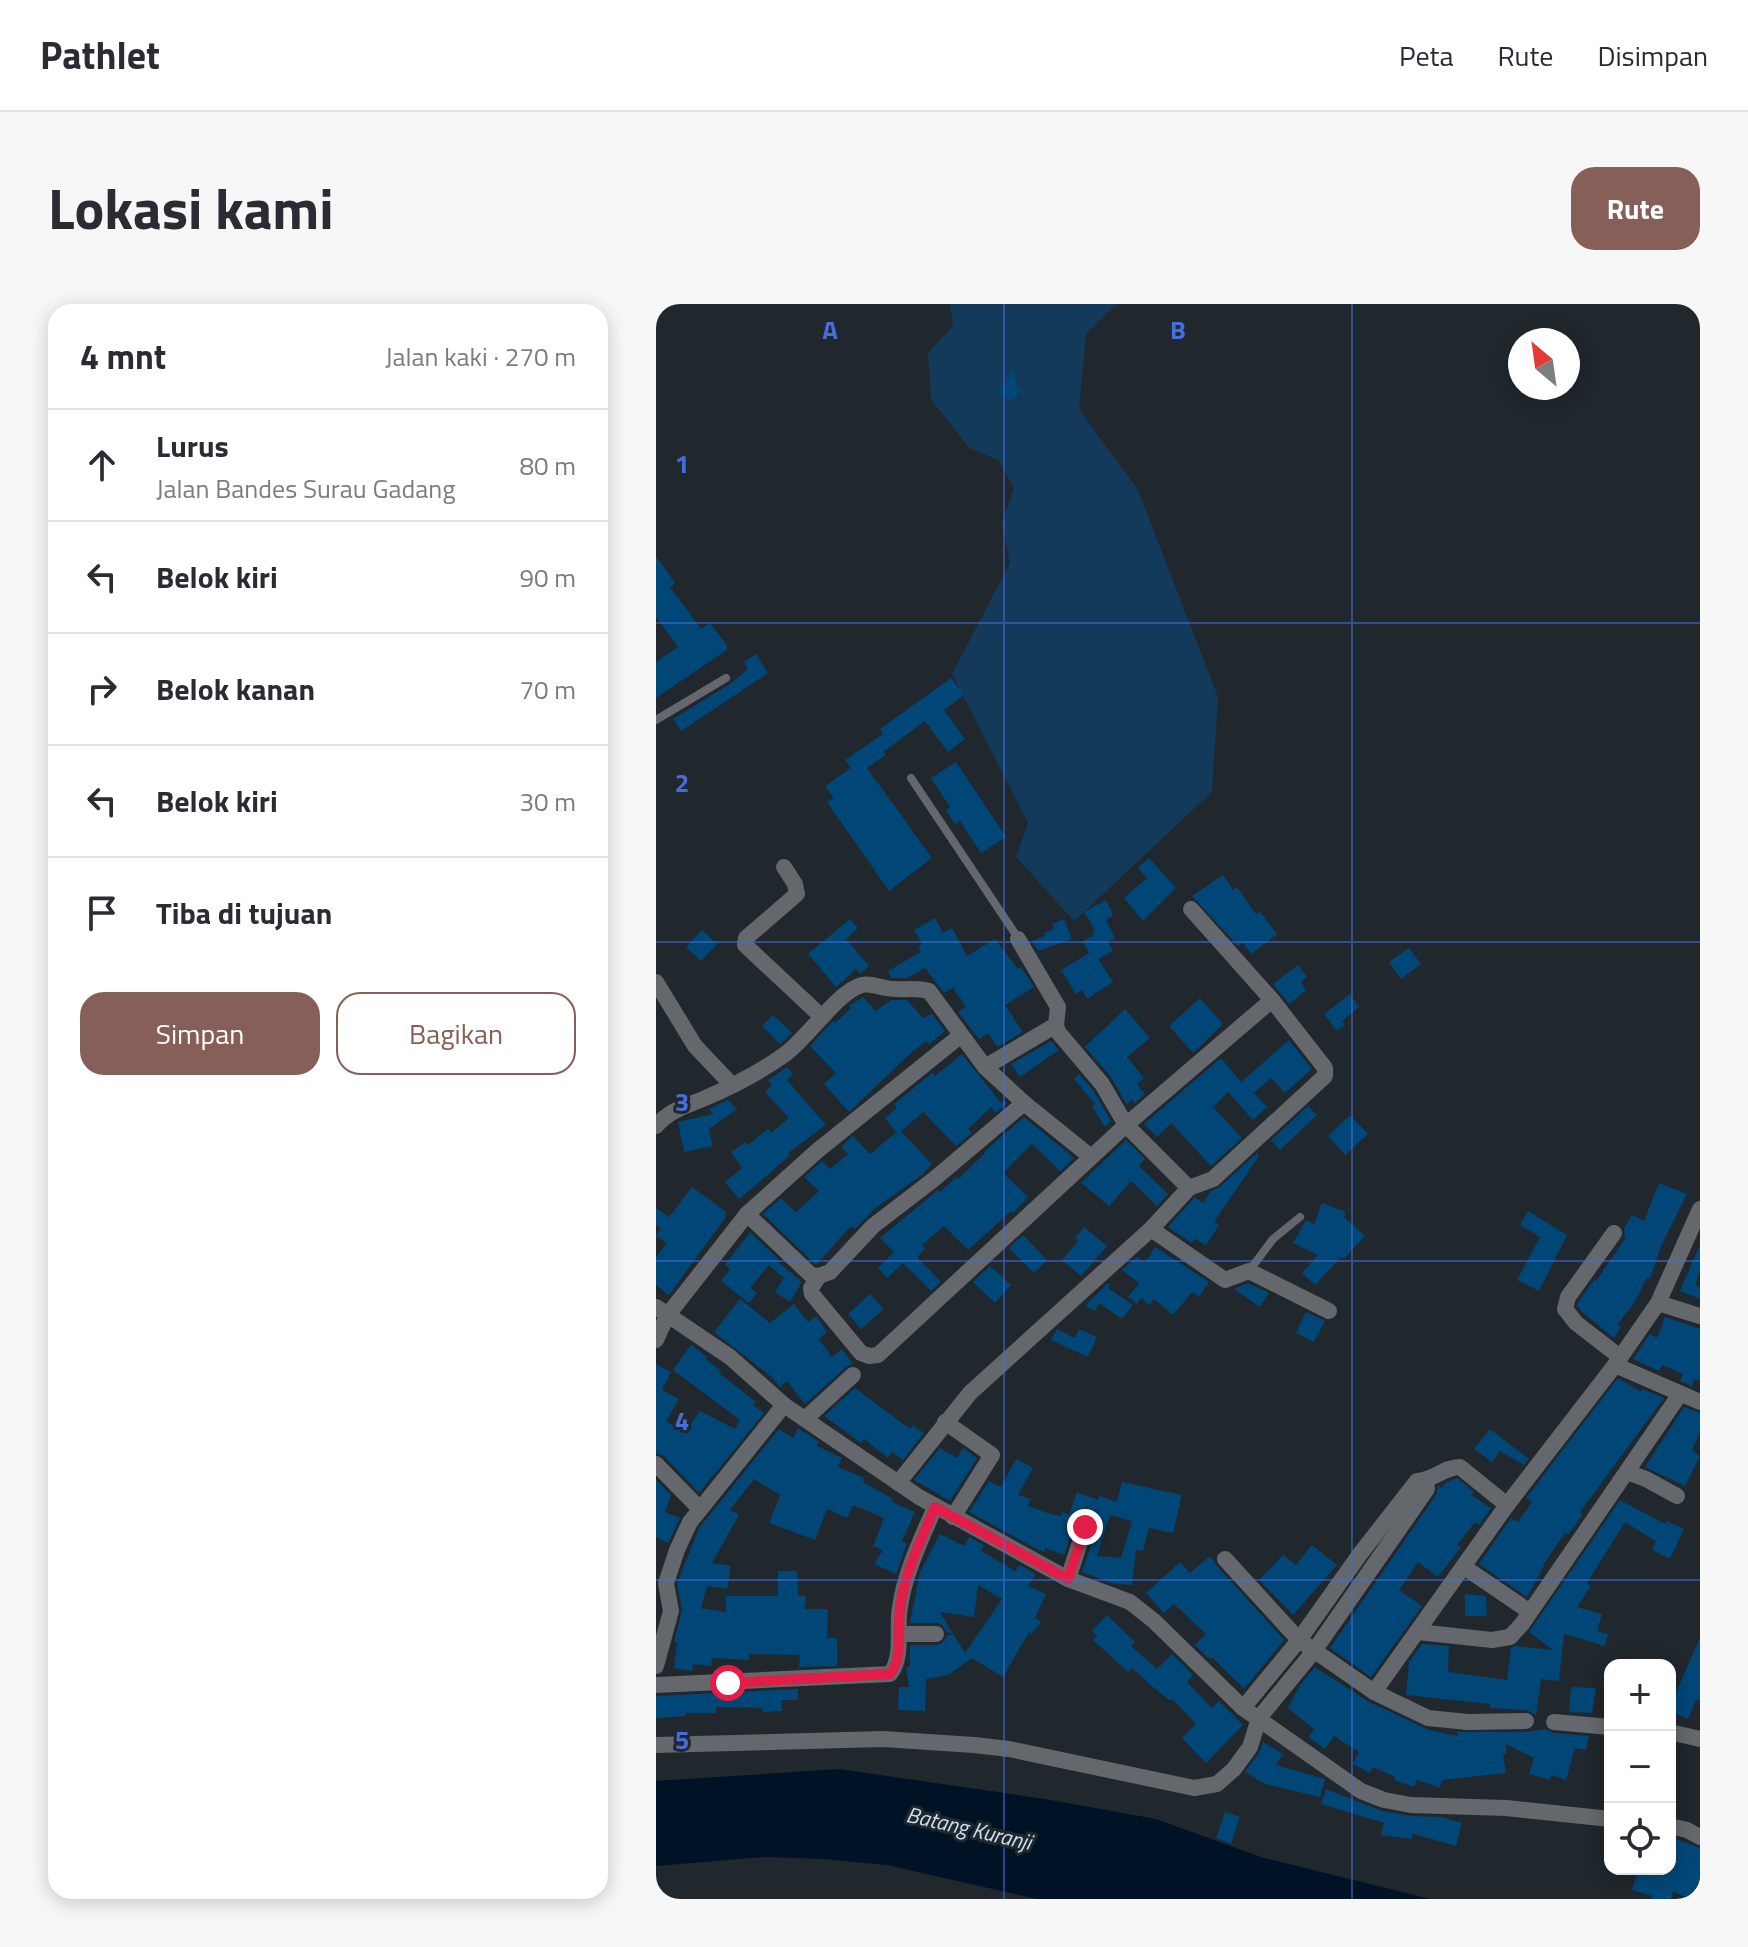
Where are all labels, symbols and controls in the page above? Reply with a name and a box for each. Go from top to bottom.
text: Pathlet [40,26,160,84]
text: Peta [1399,34,1453,77]
text: Rute [1497,34,1553,77]
text: Disimpan [1597,34,1708,77]
text: Lokasi kami [48,166,334,251]
button: Rute [1571,167,1700,250]
text: A [822,310,838,349]
text: B [1170,310,1186,349]
north arrow [1508,328,1580,400]
text: 4 mnt [80,330,166,382]
text: Jalan kaki · 270 m [385,337,576,376]
text: Lurus [156,423,229,469]
icon: ahead [80,443,124,487]
text: 1 [675,444,689,483]
text: 80 m [519,446,576,485]
text: Jalan Bandes Surau Gadang [156,469,456,508]
text: Belok kiri [156,554,278,600]
icon: left [80,555,124,599]
text: 90 m [519,558,576,597]
text: Belok kanan [156,666,315,712]
icon: right [80,667,124,711]
text: 70 m [519,670,576,709]
text: 2 [675,763,689,802]
text: Belok kiri [156,778,278,824]
icon: left [80,779,124,823]
text: 30 m [519,782,576,821]
text: Tiba di tujuan [156,890,332,936]
icon: arrive [80,891,124,935]
button: Simpan [80,992,320,1075]
button: Bagikan [336,992,576,1075]
text: 3 [675,1082,689,1121]
text: 4 [675,1401,689,1440]
route end [1067,1509,1103,1545]
map controls [1604,1659,1676,1875]
button: + [1604,1659,1676,1731]
route start [710,1665,746,1701]
text: 5 [675,1720,689,1759]
button: − [1604,1731,1676,1803]
water label: Batang Kuranji [903,1797,1037,1859]
button: locate [1604,1803,1676,1875]

